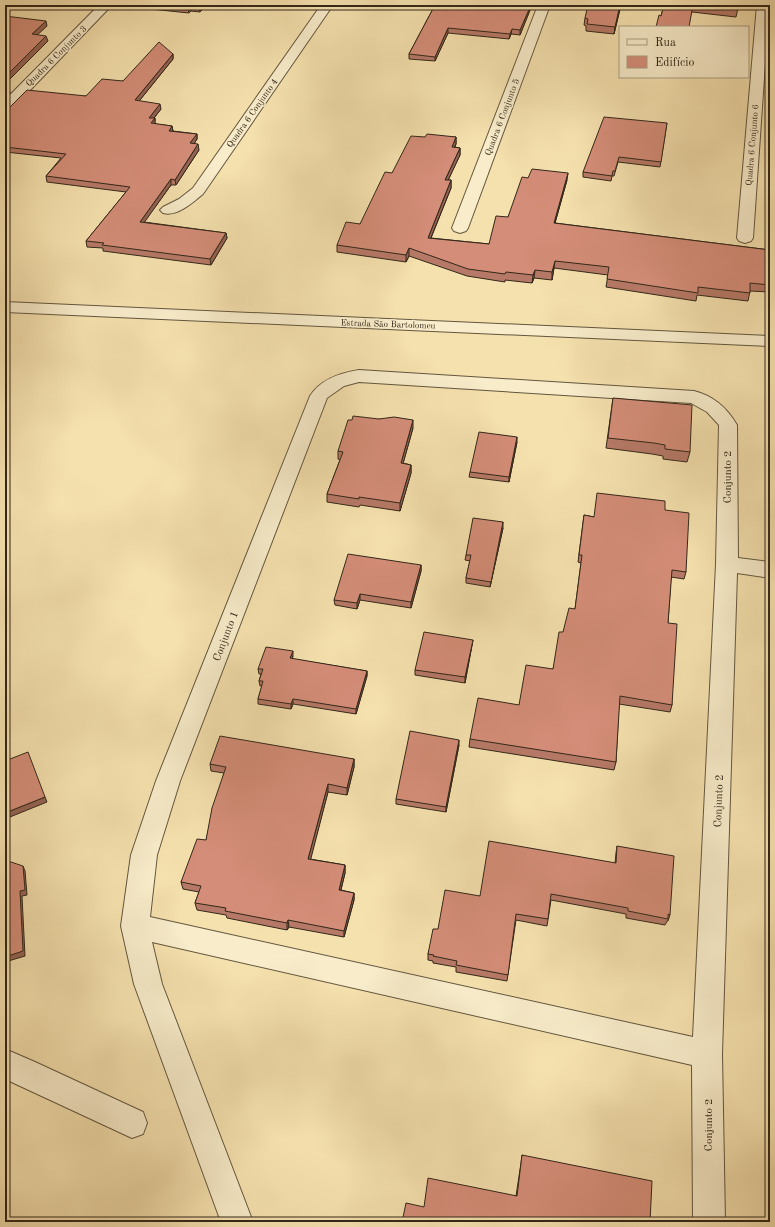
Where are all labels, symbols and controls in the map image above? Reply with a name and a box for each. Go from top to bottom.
street label: Quadra 6 Conjunto 3 [24,24,88,88]
legend [619,26,749,78]
text: Rua [655,37,676,49]
text: Edifício [655,57,694,69]
street label: Quadra 6 Conjunto 4 [225,77,280,149]
street label: Quadra 6 Conjunto 5 [484,77,521,157]
street label: Quadra 6 Conjunto 6 [744,104,761,186]
street label: Estrada São Bartolomeu [340,318,436,331]
street label: Conjunto 2 [723,451,734,503]
street label: Conjunto 1 [212,610,241,663]
street label: Conjunto 2 [713,774,726,828]
street label: Conjunto 2 [704,1099,715,1151]

